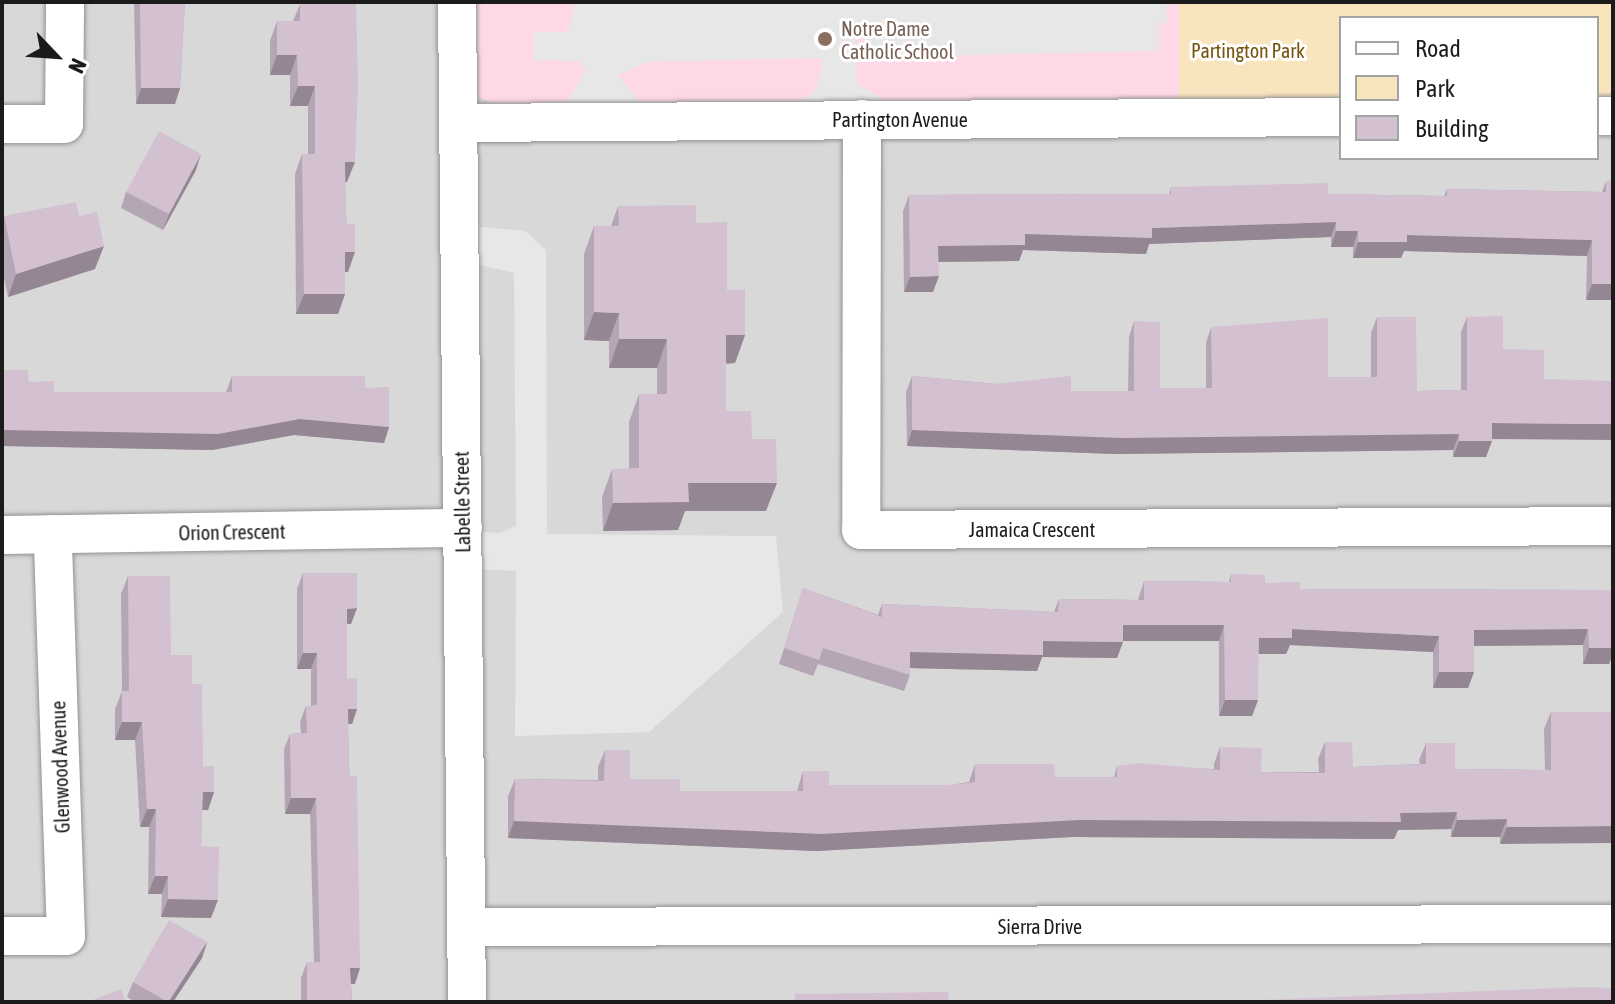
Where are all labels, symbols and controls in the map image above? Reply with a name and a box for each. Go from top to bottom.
north arrow [16,16,96,96]
place label: Notre Dame Catholic School [841,16,954,63]
legend [1339,16,1599,160]
marker: Notre Dame Catholic School [816,30,834,48]
text: Road [1415,35,1461,62]
park label: Partington Park [1191,38,1305,62]
text: N [63,55,92,78]
text: Park [1415,75,1455,102]
street label: Partington Avenue [832,107,968,131]
text: Building [1415,115,1488,142]
street label: Labelle Street [449,451,475,553]
street label: Jamaica Crescent [969,517,1095,541]
street label: Orion Crescent [178,519,286,545]
street label: Glenwood Avenue [46,700,74,834]
street label: Sierra Drive [998,914,1082,938]

